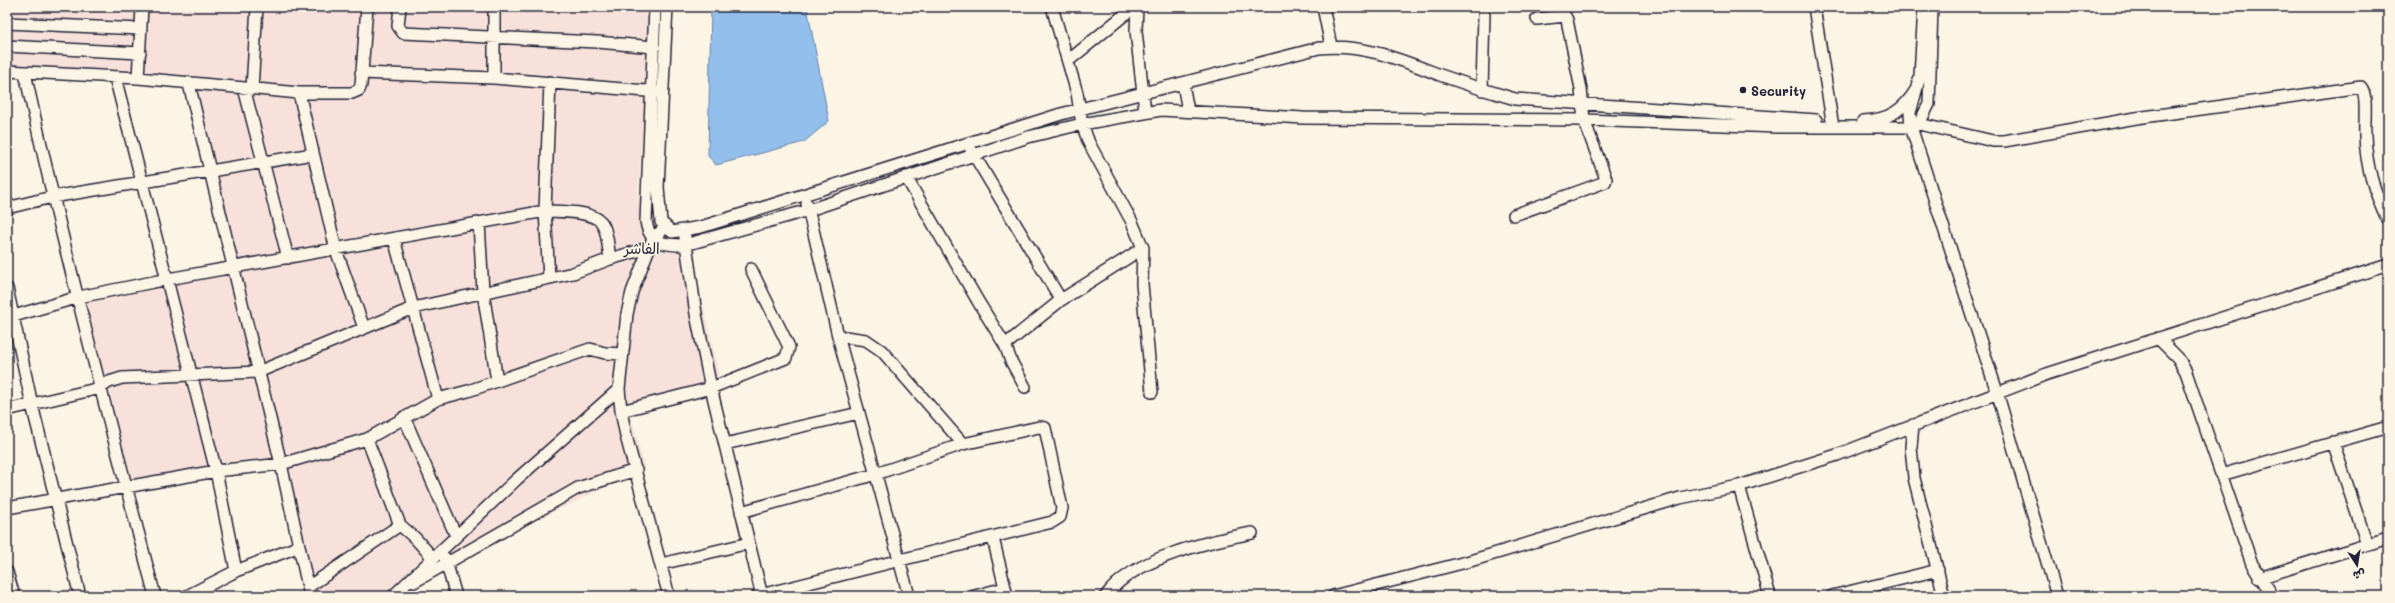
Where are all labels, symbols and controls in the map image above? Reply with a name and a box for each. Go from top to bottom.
place label: Security [1751,82,1806,100]
marker: Security [1738,85,1748,95]
district label: الفاشر [622,238,660,258]
north arrow [2337,545,2377,585]
text: ش [2352,567,2367,584]

